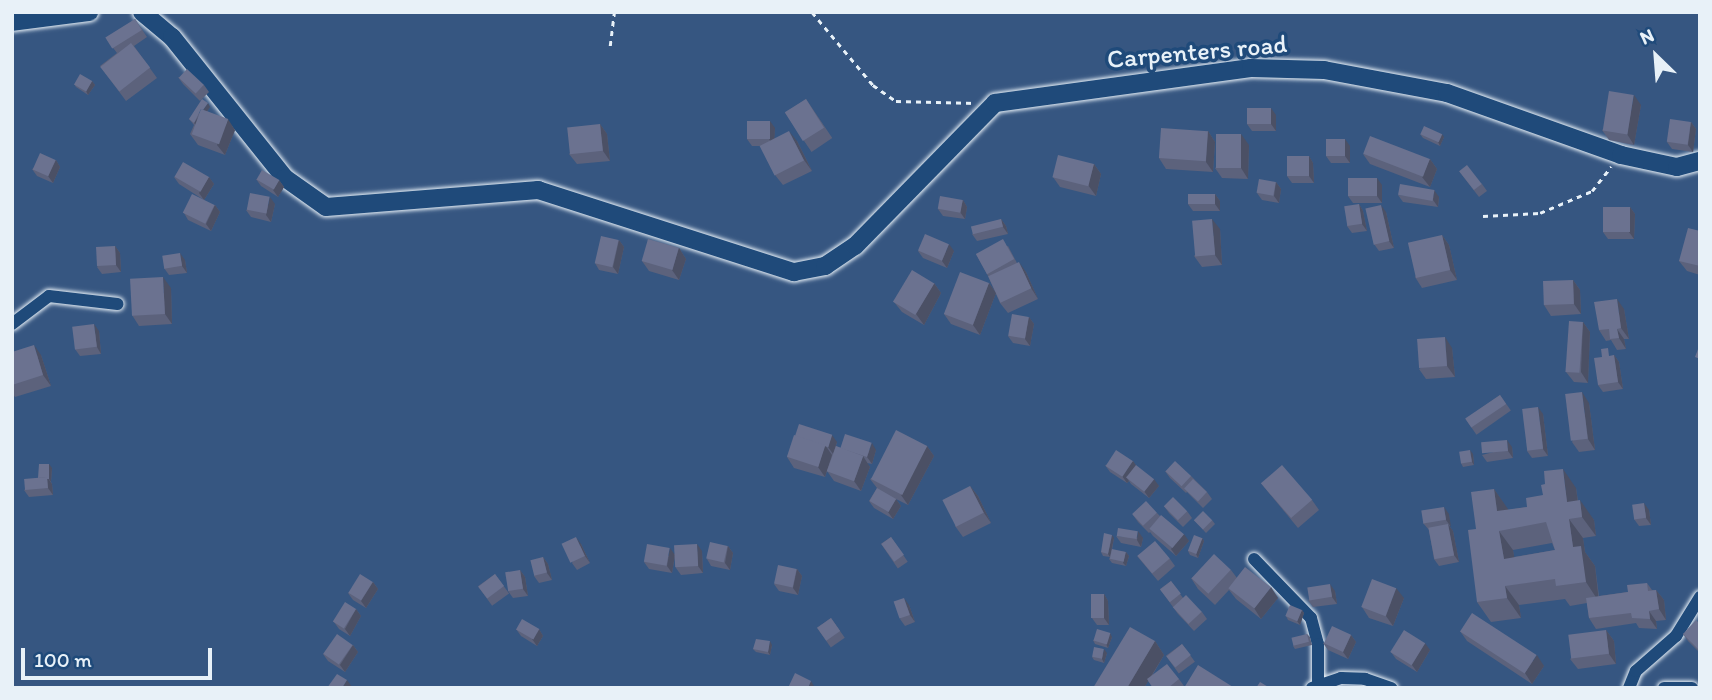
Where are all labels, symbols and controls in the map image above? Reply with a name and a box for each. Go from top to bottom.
north arrow [1621,21,1691,91]
text: N [1636,23,1658,50]
street label: Carpenters road [1106,29,1288,75]
scale bar [24,634,215,678]
text: 100 m [34,647,92,672]

